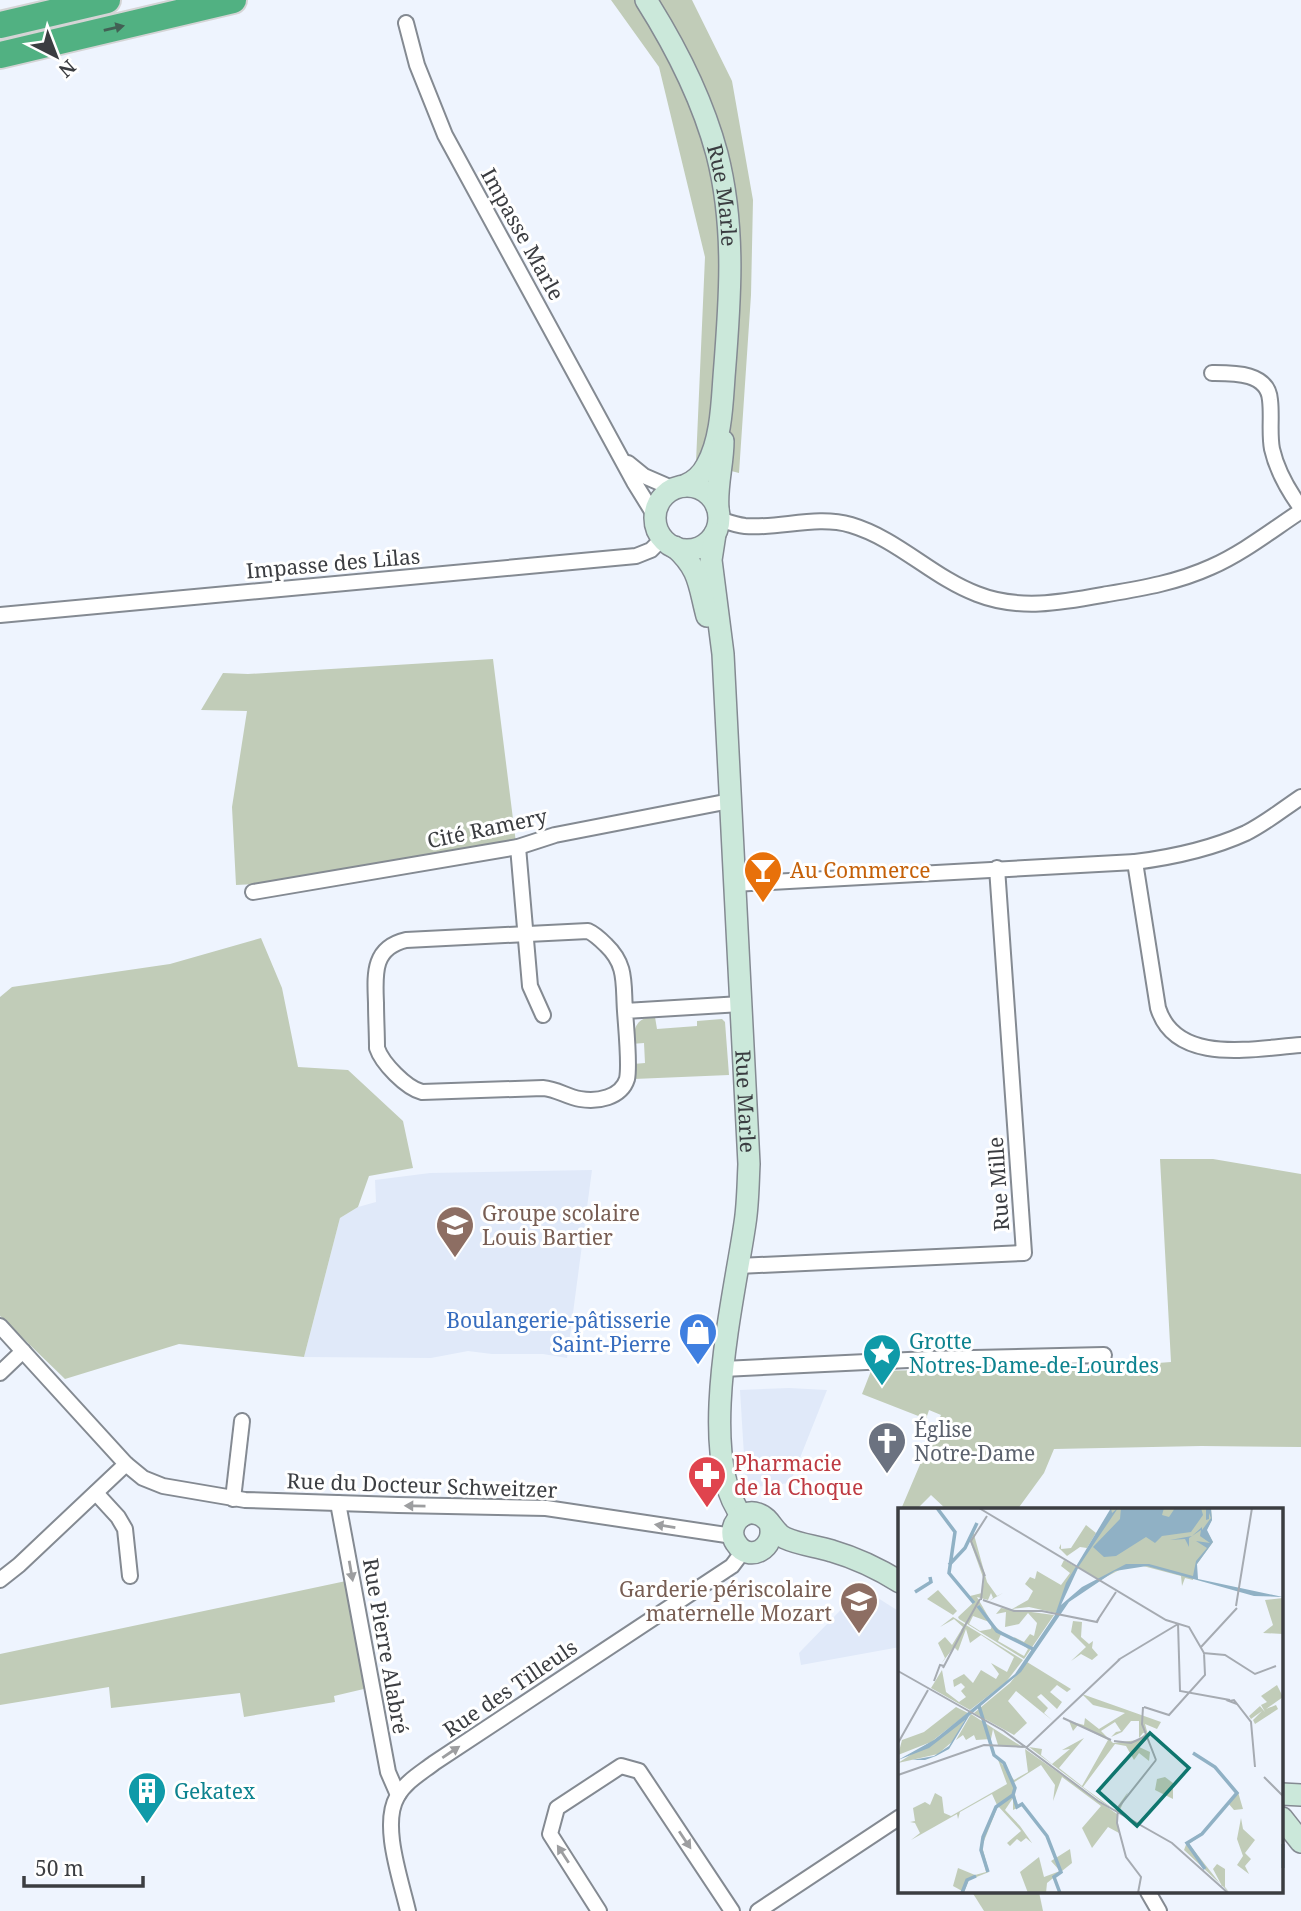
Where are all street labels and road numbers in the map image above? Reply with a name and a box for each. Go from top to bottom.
street label: Rue Marle [701,141,744,247]
street label: Impasse Marle [475,163,571,305]
street label: Impasse des Lilas [245,541,421,585]
street label: Cité Ramery [424,802,550,854]
street label: Rue Marle [729,1049,762,1154]
street label: Rue Mille [981,1136,1015,1232]
street label: Rue du Docteur Schweitzer [286,1466,558,1504]
street label: Rue Pierre Alabré [357,1556,415,1736]
street label: Rue des Tilleuls [437,1633,583,1743]

